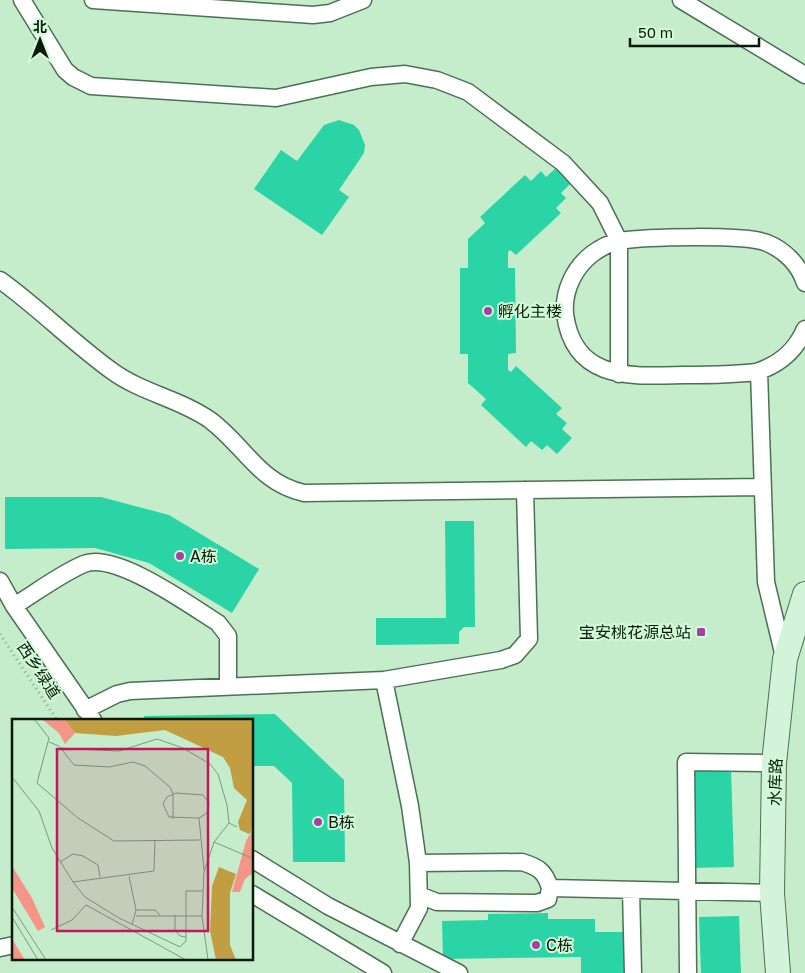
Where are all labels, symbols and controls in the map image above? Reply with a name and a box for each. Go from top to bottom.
north arrow [15,15,65,65]
scale bar [630,15,759,47]
text: 北 [33,18,47,35]
text: 50 m [638,23,673,41]
place label: 孵化主楼 [498,301,562,321]
marker: 孵化主楼 [482,305,494,317]
place label: A栋 [190,546,217,566]
marker: A栋 [174,550,186,562]
place label: 宝安桃花源总站 [579,622,691,642]
marker: 宝安桃花源总站 [695,626,707,638]
street label: 西乡绿道 [13,638,65,702]
inset map [12,719,254,960]
street label: 水库路 [764,758,786,806]
place label: B栋 [328,812,355,832]
marker: B栋 [312,816,324,828]
place label: C栋 [546,935,573,955]
marker: C栋 [530,939,542,951]

